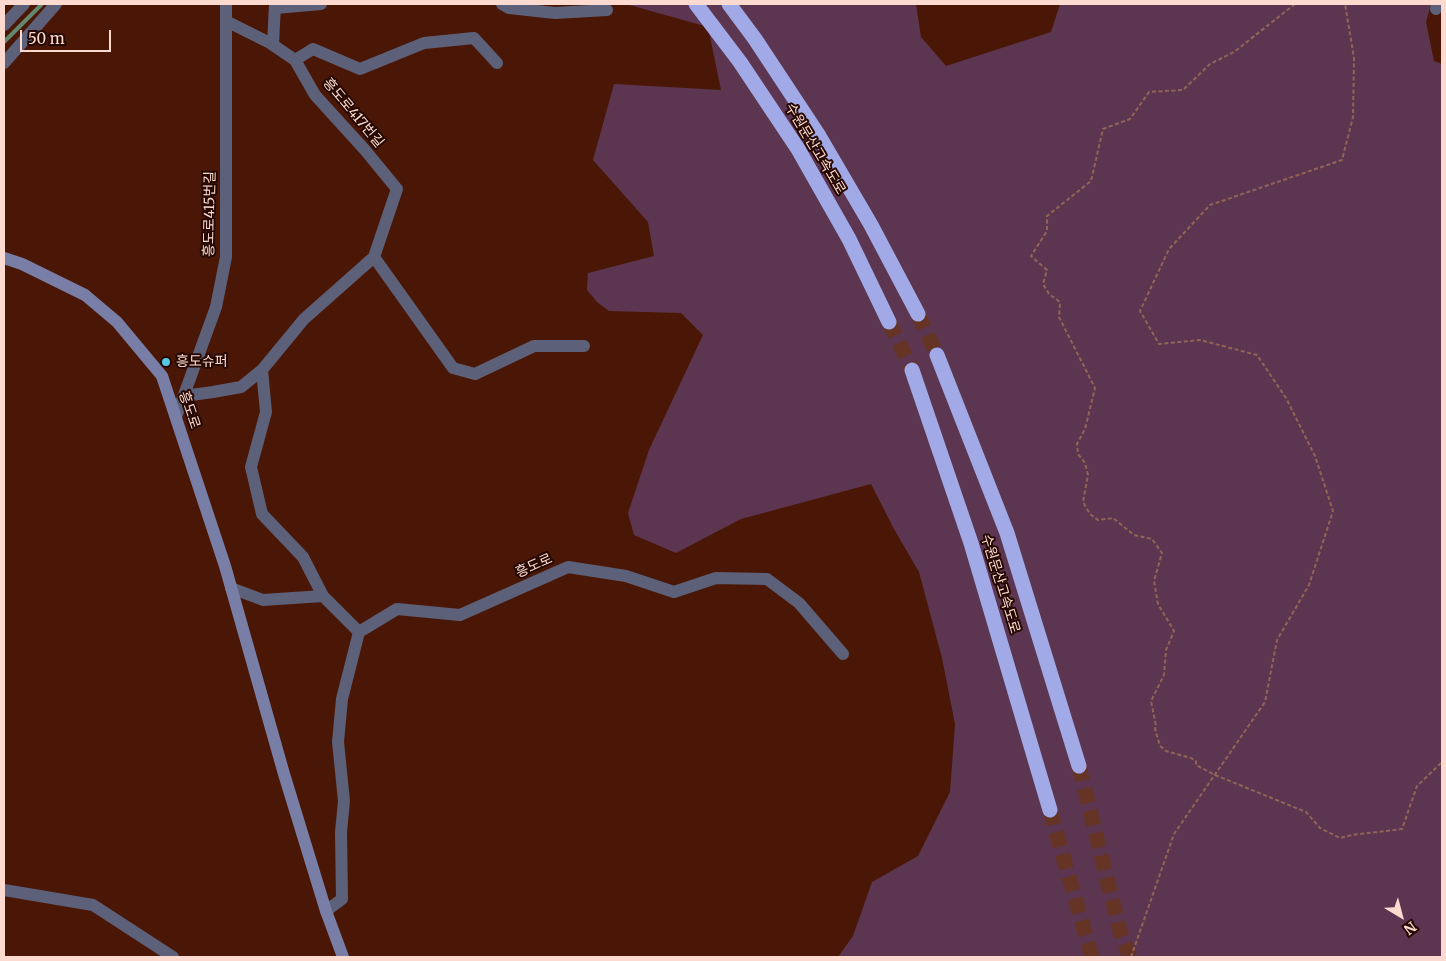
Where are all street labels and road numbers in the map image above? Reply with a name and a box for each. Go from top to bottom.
street label: 흥도로417번길 [319,75,387,151]
street label: 수원문산고속도로 [781,101,849,197]
street label: 흥도로415번길 [201,171,219,257]
street label: 흥도로 [175,389,203,431]
street label: 수원문산고속도로 [977,532,1023,636]
street label: 흥도로 [513,550,555,582]

